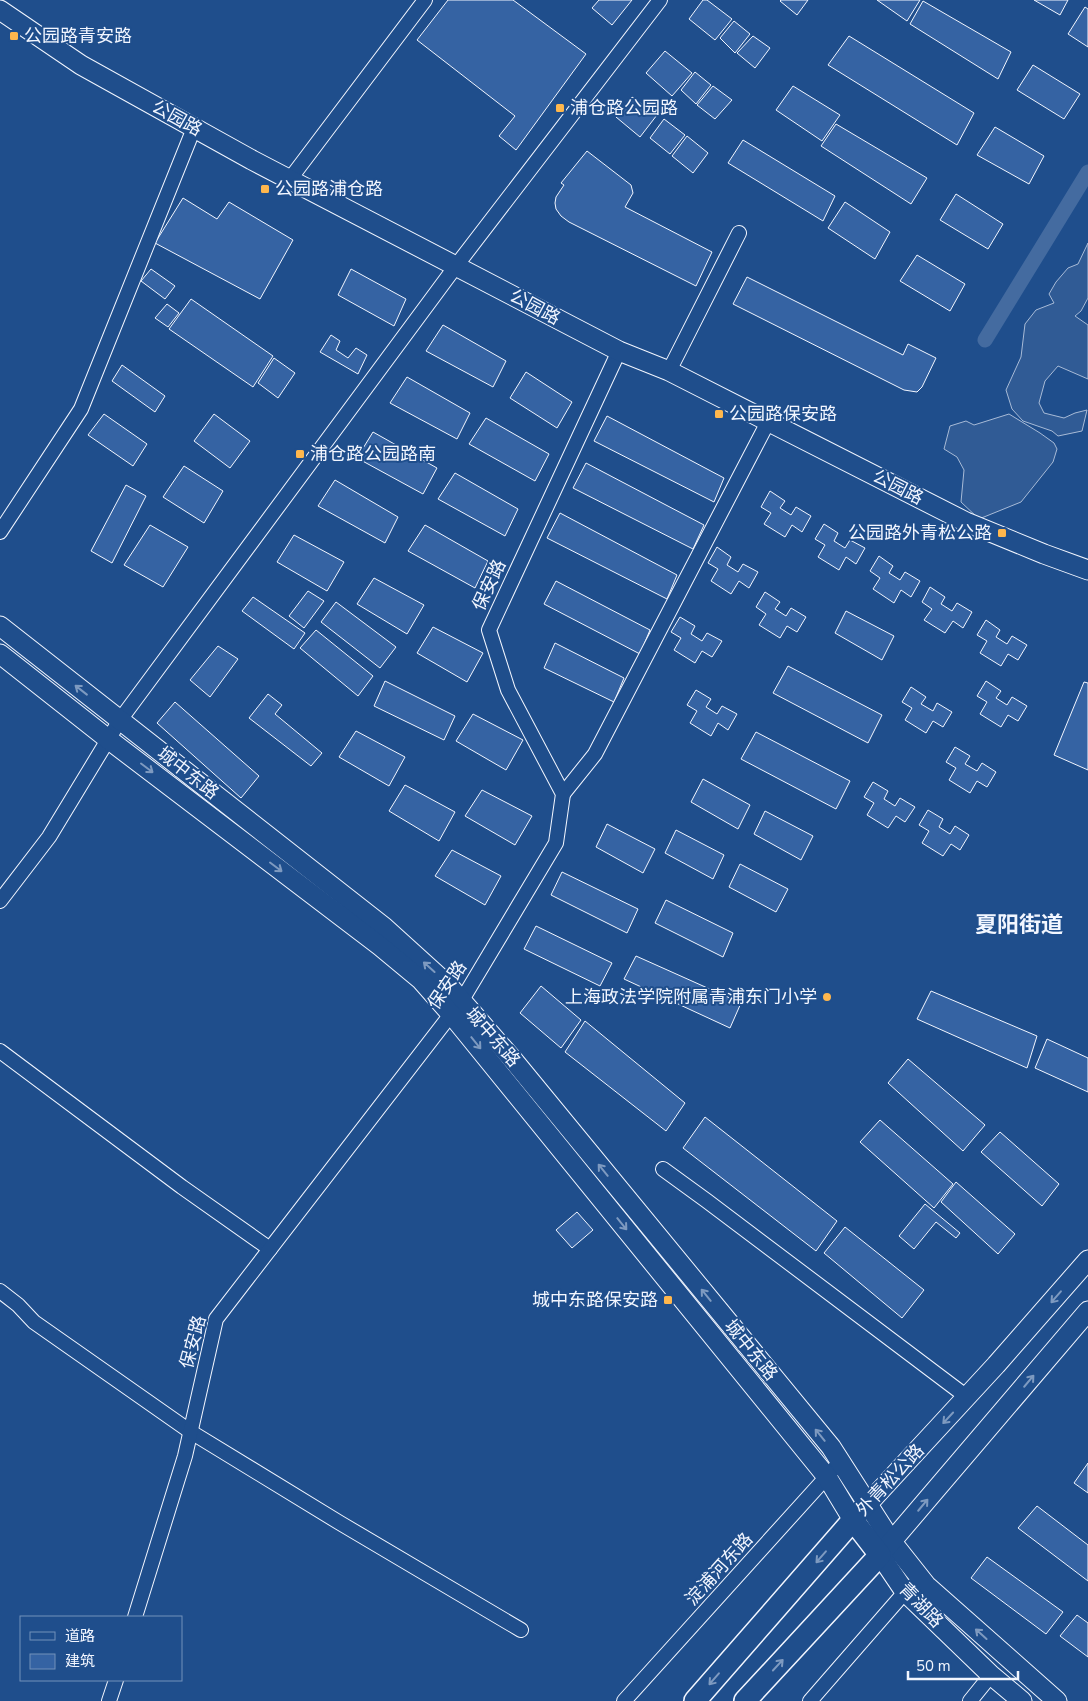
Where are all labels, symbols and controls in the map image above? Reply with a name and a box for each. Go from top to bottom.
place label: 公园路青安路 [24,24,132,48]
marker: 公园路青安路 [8,30,20,42]
street label: 公园路 [148,94,206,142]
place label: 浦仓路公园路 [570,96,678,120]
marker: 浦仓路公园路 [554,102,566,114]
place label: 公园路浦仓路 [275,177,383,201]
marker: 公园路浦仓路 [259,183,271,195]
street label: 公园路 [506,284,564,330]
place label: 公园路保安路 [729,402,837,426]
marker: 公园路保安路 [713,408,725,420]
place label: 浦仓路公园路南 [310,442,436,466]
marker: 浦仓路公园路南 [294,448,306,460]
street label: 公园路 [868,464,928,510]
place label: 公园路外青松公路 [848,521,992,545]
marker: 公园路外青松公路 [996,527,1008,539]
street label: 保安路 [467,555,511,615]
one-way arrow [75,684,88,695]
street label: 城中东路 [152,741,224,805]
one-way arrow [140,763,153,774]
one-way arrow [269,862,283,872]
district label: 夏阳街道 [975,910,1063,940]
street label: 保安路 [422,956,472,1014]
one-way arrow [422,962,435,973]
place label: 上海政法学院附属青浦东门小学 [565,985,817,1009]
marker: 上海政法学院附属青浦东门小学 [821,991,833,1003]
street label: 城中东路 [460,1002,526,1072]
one-way arrow [470,1037,481,1050]
one-way arrow [598,1164,609,1177]
one-way arrow [616,1217,627,1230]
place label: 城中东路保安路 [532,1288,658,1312]
one-way arrow [701,1289,712,1302]
one-way arrow [1050,1290,1062,1303]
marker: 城中东路保安路 [662,1294,674,1306]
street label: 保安路 [174,1313,212,1371]
street label: 城中东路 [719,1314,783,1386]
one-way arrow [1023,1375,1034,1388]
one-way arrow [942,1411,954,1424]
one-way arrow [815,1428,826,1441]
street label: 外青松公路 [851,1439,929,1521]
one-way arrow [918,1498,929,1511]
street label: 淀浦河东路 [680,1528,758,1610]
one-way arrow [815,1550,827,1563]
street label: 青湖路 [894,1577,948,1633]
legend [20,1616,182,1681]
text: 道路 [65,1626,95,1646]
one-way arrow [975,1629,988,1640]
scale bar [908,1648,1018,1680]
text: 建筑 [65,1651,95,1671]
text: 50 m [916,1656,951,1676]
one-way arrow [772,1659,784,1672]
one-way arrow [709,1672,720,1685]

